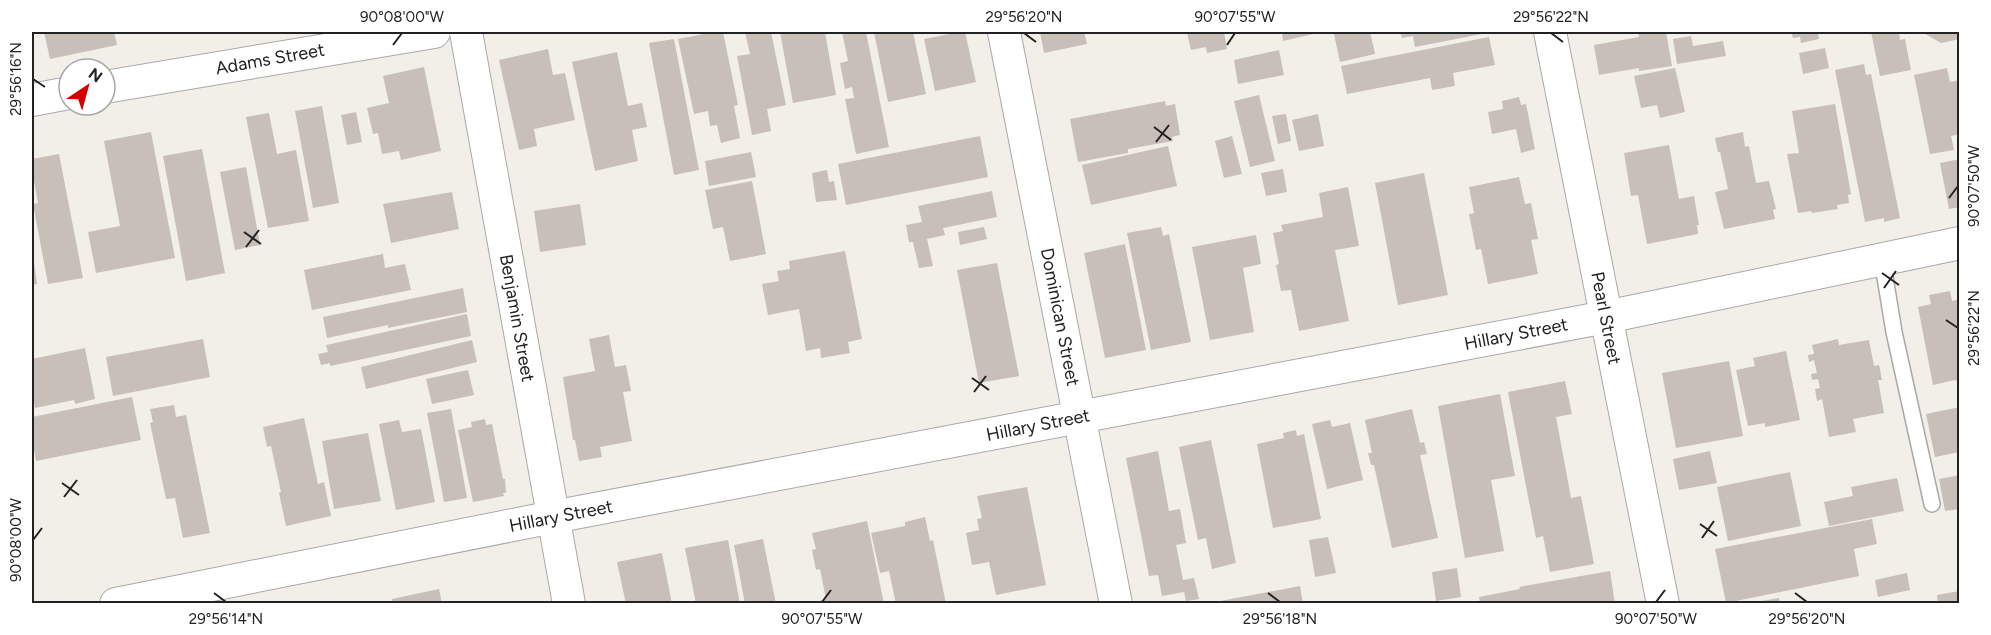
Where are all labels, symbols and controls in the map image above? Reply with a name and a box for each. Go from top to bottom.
text: 90°08'00"W [360,8,445,26]
text: 29°56'20"N [986,8,1062,26]
text: 90°07'55"W [1195,8,1276,26]
text: 29°56'22"N [1513,8,1589,26]
street label: Adams Street [214,39,326,79]
text: 29°56'16"N [7,42,25,116]
north arrow [57,57,117,117]
text: N [85,64,106,87]
text: 90°07'50"W [1965,145,1983,227]
street label: Dominican Street [1036,246,1084,388]
street label: Benjamin Street [495,252,539,384]
street label: Pearl Street [1586,270,1626,366]
text: 29°56'22"N [1965,290,1983,366]
street label: Hillary Street [1462,313,1570,355]
street label: Hillary Street [984,404,1092,446]
street label: Hillary Street [507,495,615,537]
text: 90°08'00"W [7,497,25,582]
text: 29°56'14"N [189,610,263,628]
text: 90°07'55"W [782,610,863,628]
text: 29°56'18"N [1243,610,1317,628]
text: 90°07'50"W [1615,610,1697,628]
text: 29°56'20"N [1769,610,1845,628]

